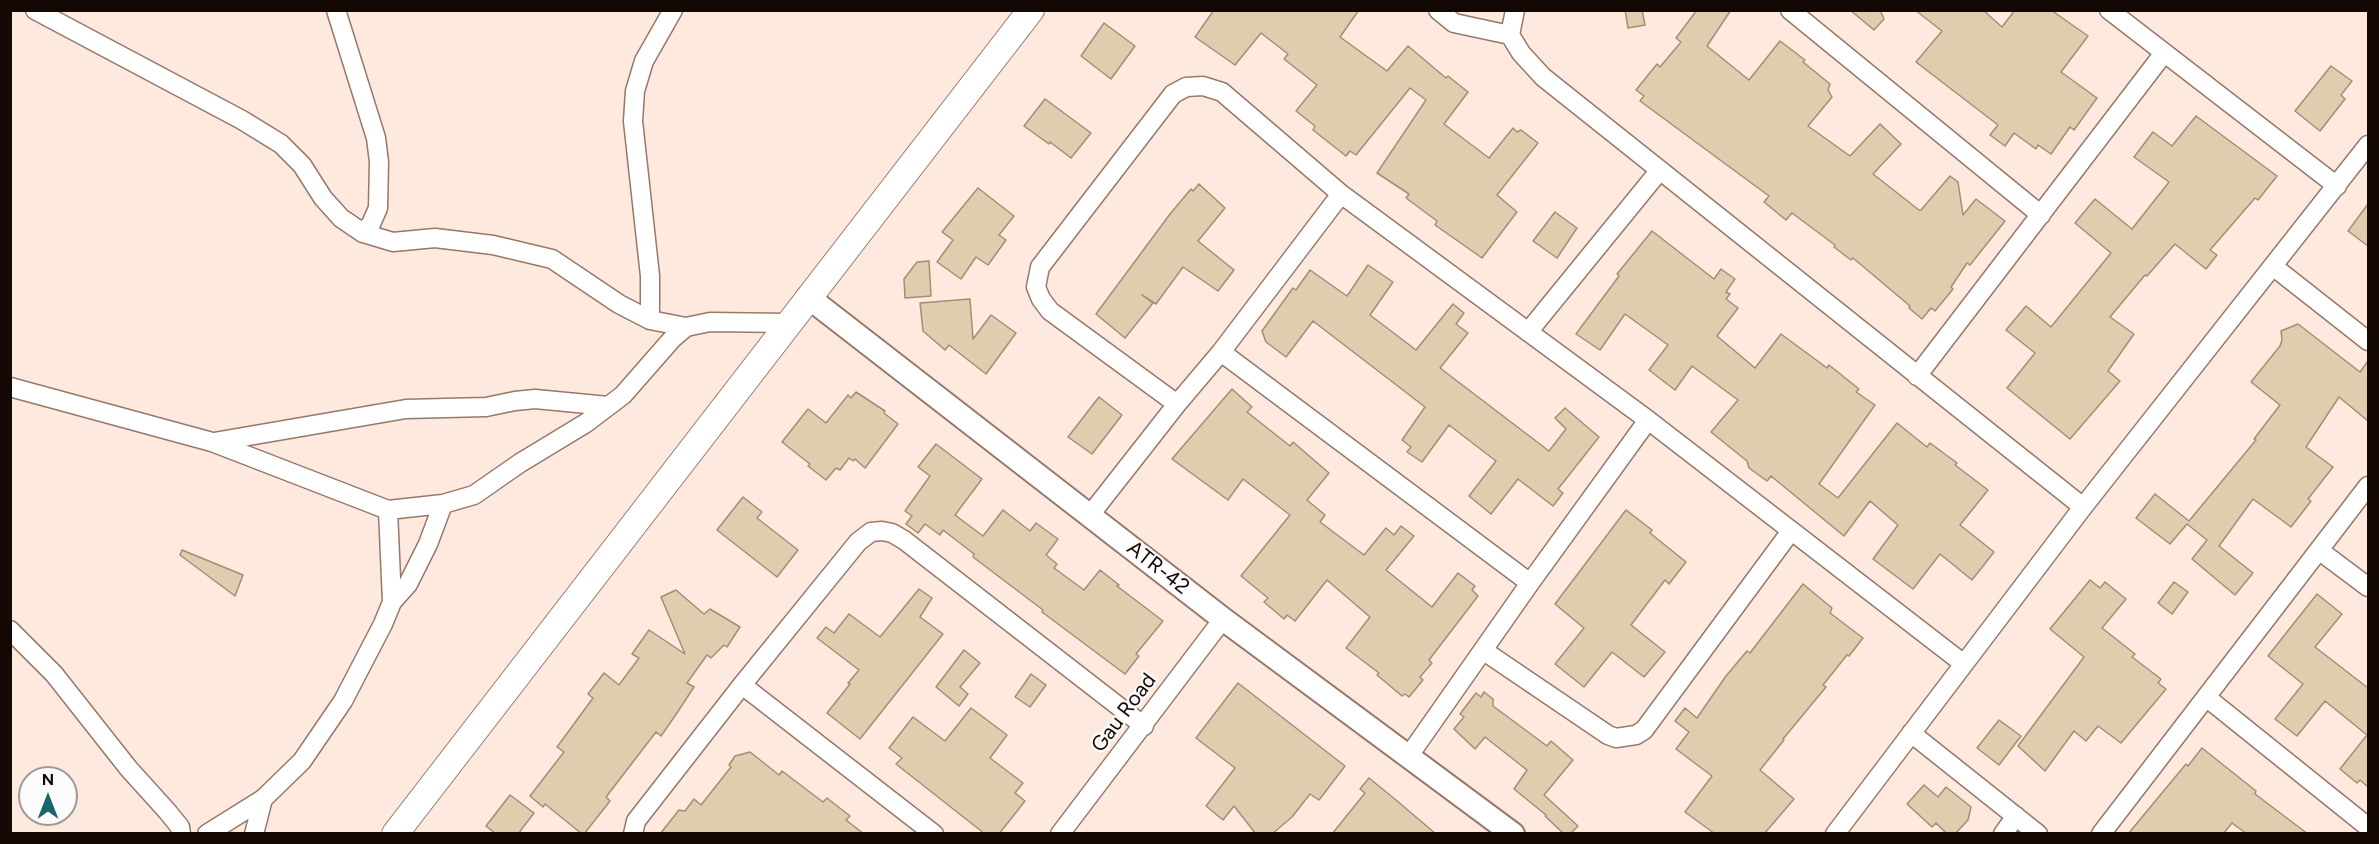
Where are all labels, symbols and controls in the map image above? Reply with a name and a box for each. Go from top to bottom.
street label: ATR-42 [1122,536,1194,600]
street label: Gau Road [1086,669,1162,757]
north arrow [18,766,78,826]
text: N [42,770,54,789]

